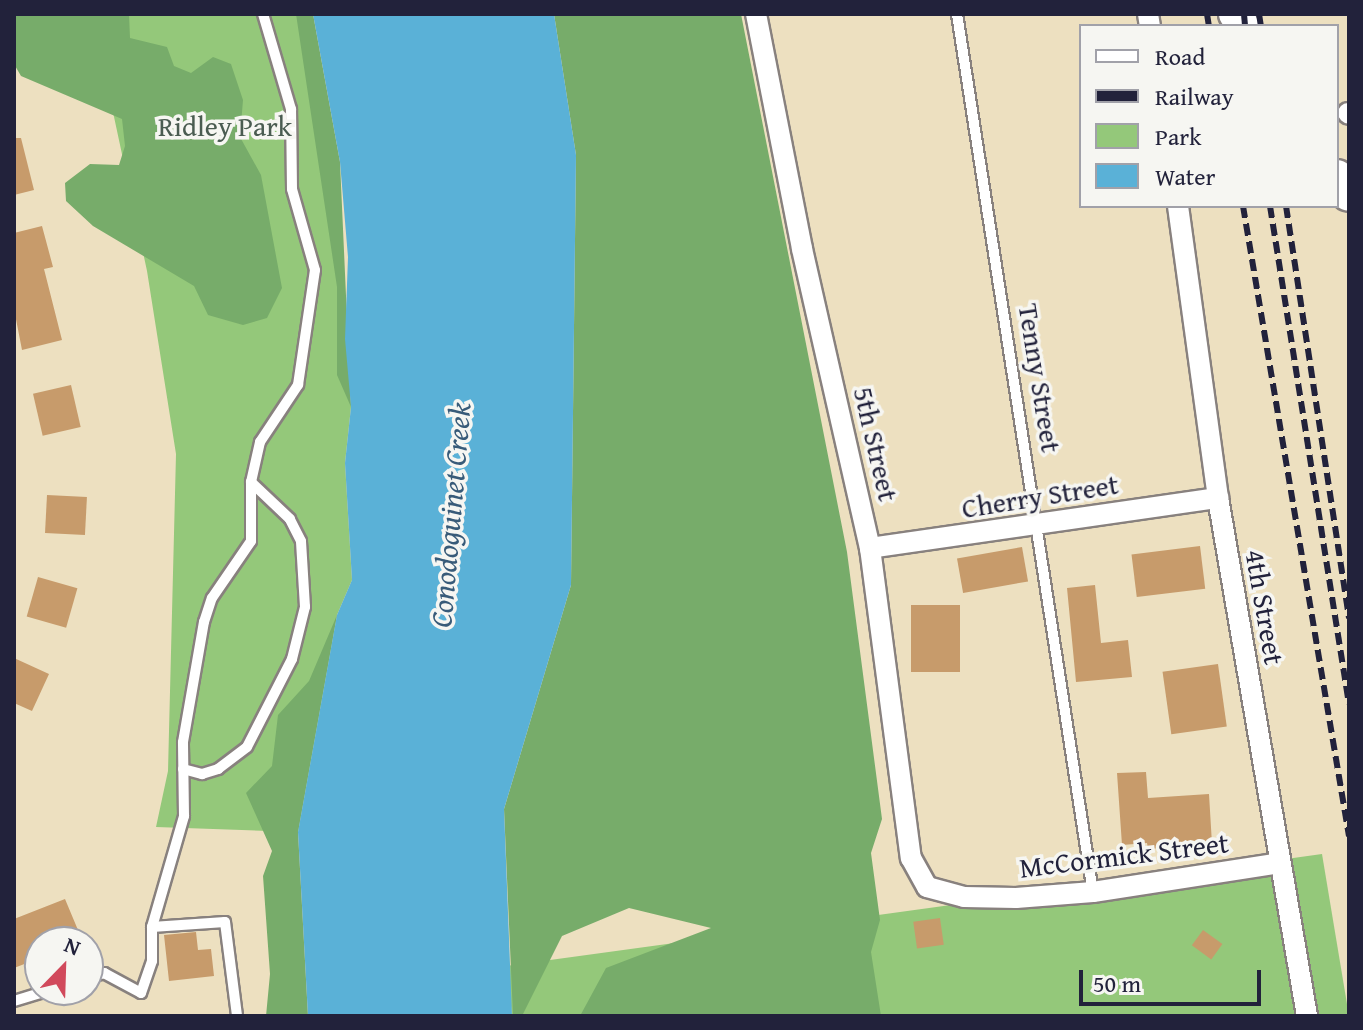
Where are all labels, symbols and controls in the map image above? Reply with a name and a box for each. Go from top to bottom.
legend [1079,24,1339,208]
text: Road [1155,39,1205,74]
text: Railway [1155,79,1234,114]
park label: Ridley Park [158,109,292,143]
text: Park [1155,119,1201,154]
text: Water [1155,159,1215,194]
street label: Tenny Street [1012,301,1068,455]
street label: 5th Street [847,384,905,504]
water label: Conodoguinet Creek [422,401,478,629]
street label: Cherry Street [959,467,1121,525]
street label: 4th Street [1238,547,1292,667]
street label: McCormick Street [1018,826,1230,884]
north arrow [24,926,104,1006]
text: N [60,928,86,963]
scale bar [1083,954,1265,1004]
text: 50 m [1093,966,1141,1001]

